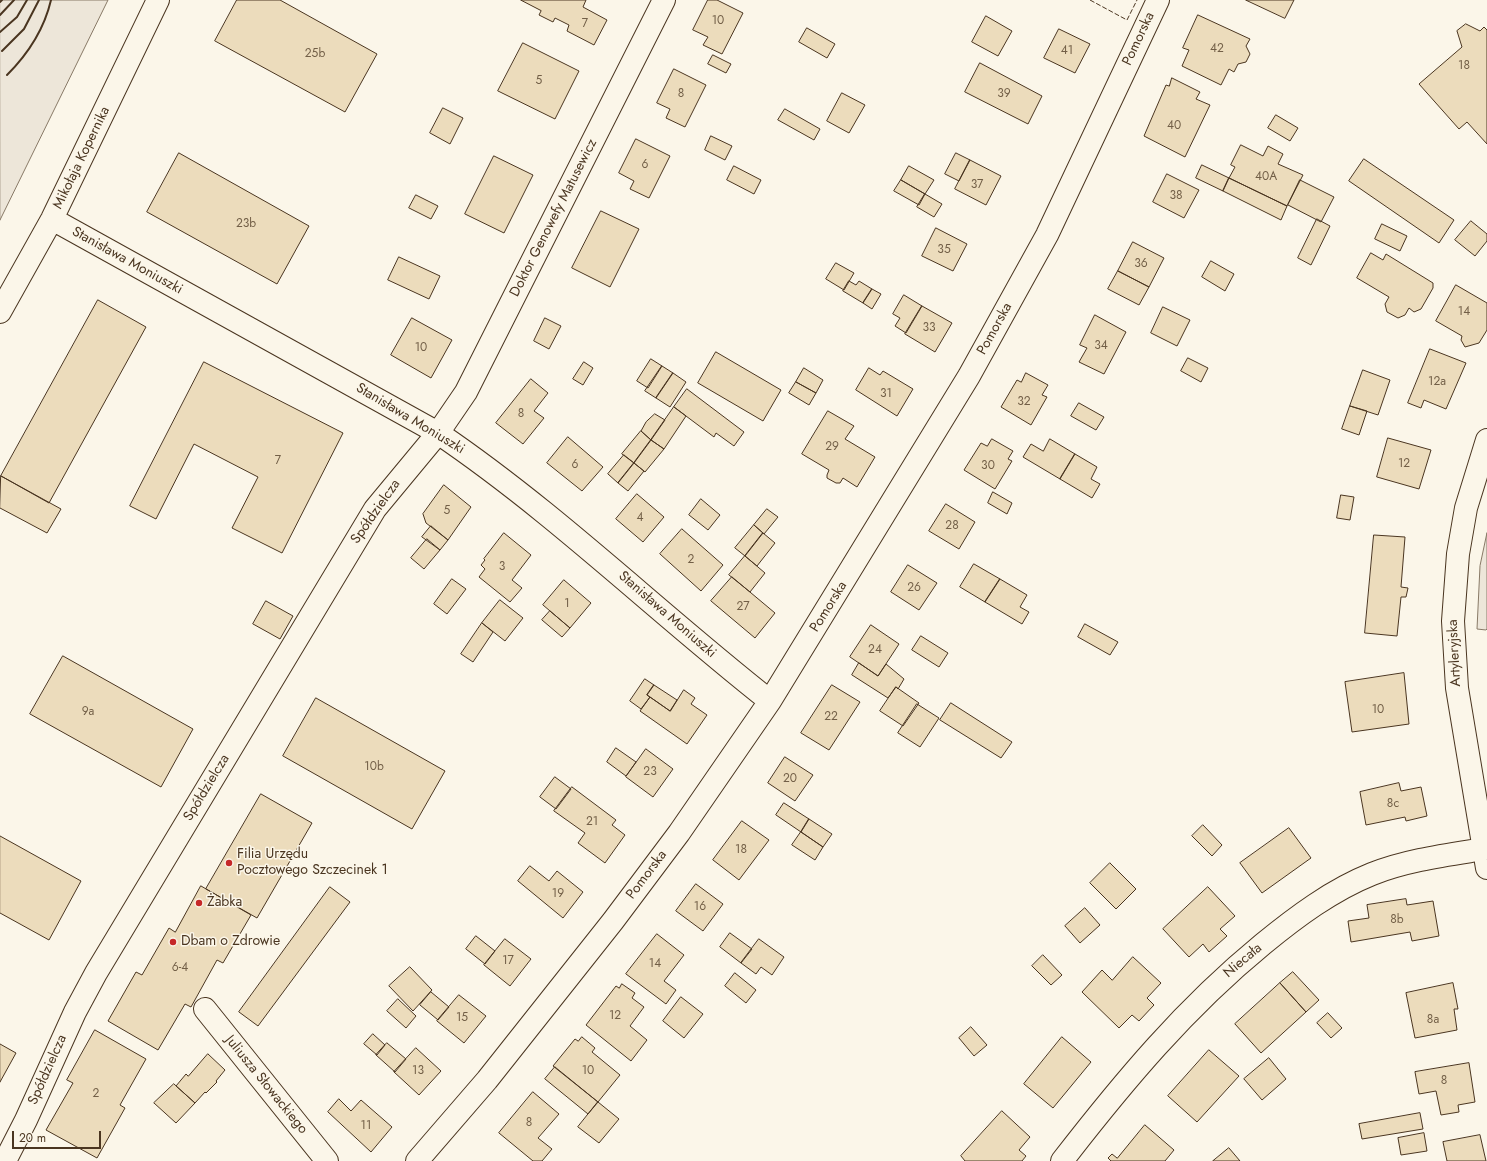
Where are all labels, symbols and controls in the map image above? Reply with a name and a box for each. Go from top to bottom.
street label: Pomorska [1119,10,1159,68]
house number: 10 [712,14,724,28]
house number: 7 [582,17,588,31]
house number: 42 [1210,42,1224,56]
house number: 41 [1061,44,1073,58]
house number: 25b [305,47,325,61]
house number: 18 [1458,59,1470,73]
house number: 5 [536,74,542,88]
house number: 8 [678,87,684,101]
house number: 39 [997,87,1011,101]
street label: Mikołaja Kopernika [50,104,114,212]
house number: 40 [1167,119,1181,133]
street label: Doktor Genowefy Matusewicz [507,136,601,300]
house number: 6 [642,158,648,172]
house number: 40A [1255,170,1277,184]
house number: 37 [971,178,983,192]
house number: 38 [1169,189,1183,203]
house number: 23b [236,217,256,231]
street label: Stanisława Moniuszki [69,224,185,298]
house number: 35 [937,243,951,257]
house number: 36 [1134,257,1148,271]
street label: Pomorska [974,300,1016,358]
house number: 14 [1458,305,1470,319]
house number: 33 [922,321,936,335]
house number: 34 [1094,339,1108,353]
house number: 10 [415,341,427,355]
house number: 12a [1428,375,1446,389]
street label: Stanisława Moniuszki [353,380,467,458]
house number: 31 [880,387,892,401]
house number: 32 [1017,395,1031,409]
house number: 8 [518,407,524,421]
house number: 29 [825,440,839,454]
house number: 7 [275,454,281,468]
house number: 12 [1398,457,1410,471]
house number: 6 [572,458,578,472]
house number: 30 [981,459,995,473]
street label: Spółdzielcza [348,477,404,547]
house number: 5 [444,504,450,518]
house number: 4 [637,511,643,525]
house number: 28 [945,519,959,533]
house number: 2 [688,553,694,567]
house number: 3 [499,560,505,574]
street label: Stanisława Moniuszki [615,568,719,662]
street label: Pomorska [807,578,851,636]
house number: 26 [907,581,921,595]
house number: 1 [564,597,570,611]
house number: 27 [736,600,750,614]
street label: Artyleryjska [1445,619,1465,687]
house number: 24 [868,643,882,657]
house number: 10 [1372,703,1384,717]
house number: 9a [82,705,94,719]
house number: 22 [824,710,838,724]
street label: Spółdzielcza [181,752,233,824]
house number: 10b [364,760,384,774]
house number: 23 [643,765,657,779]
house number: 20 [783,772,797,786]
house number: 8c [1387,797,1399,811]
house number: 21 [586,815,598,829]
house number: 18 [735,843,747,857]
place label: Filia Urzędu Pocztowego Szczecinek 1 [237,847,388,880]
street label: Pomorska [623,847,671,903]
marker: Filia Urzędu Pocztowego Szczecinek 1 [224,858,234,868]
house number: 19 [552,887,564,901]
place label: Żabka [207,895,242,911]
marker: Żabka [194,898,204,908]
house number: 16 [694,900,706,914]
house number: 8b [1390,913,1404,927]
place label: Dbam o Zdrowie [181,934,280,950]
marker: Dbam o Zdrowie [168,937,178,947]
street label: Niecała [1220,940,1266,982]
house number: 17 [502,954,514,968]
house number: 14 [649,957,661,971]
house number: 6-4 [172,961,188,975]
house number: 12 [609,1009,621,1023]
house number: 15 [456,1011,468,1025]
house number: 8a [1427,1013,1439,1027]
street label: Spółdzielcza [25,1032,71,1108]
street label: Juliusza Słowackiego [221,1032,311,1138]
house number: 13 [412,1064,424,1078]
house number: 10 [582,1064,594,1078]
house number: 8 [1441,1074,1447,1088]
house number: 2 [93,1087,99,1101]
house number: 8 [526,1116,532,1130]
house number: 11 [361,1119,371,1133]
scale bar [14,1123,103,1149]
text: 20 m [19,1129,46,1147]

